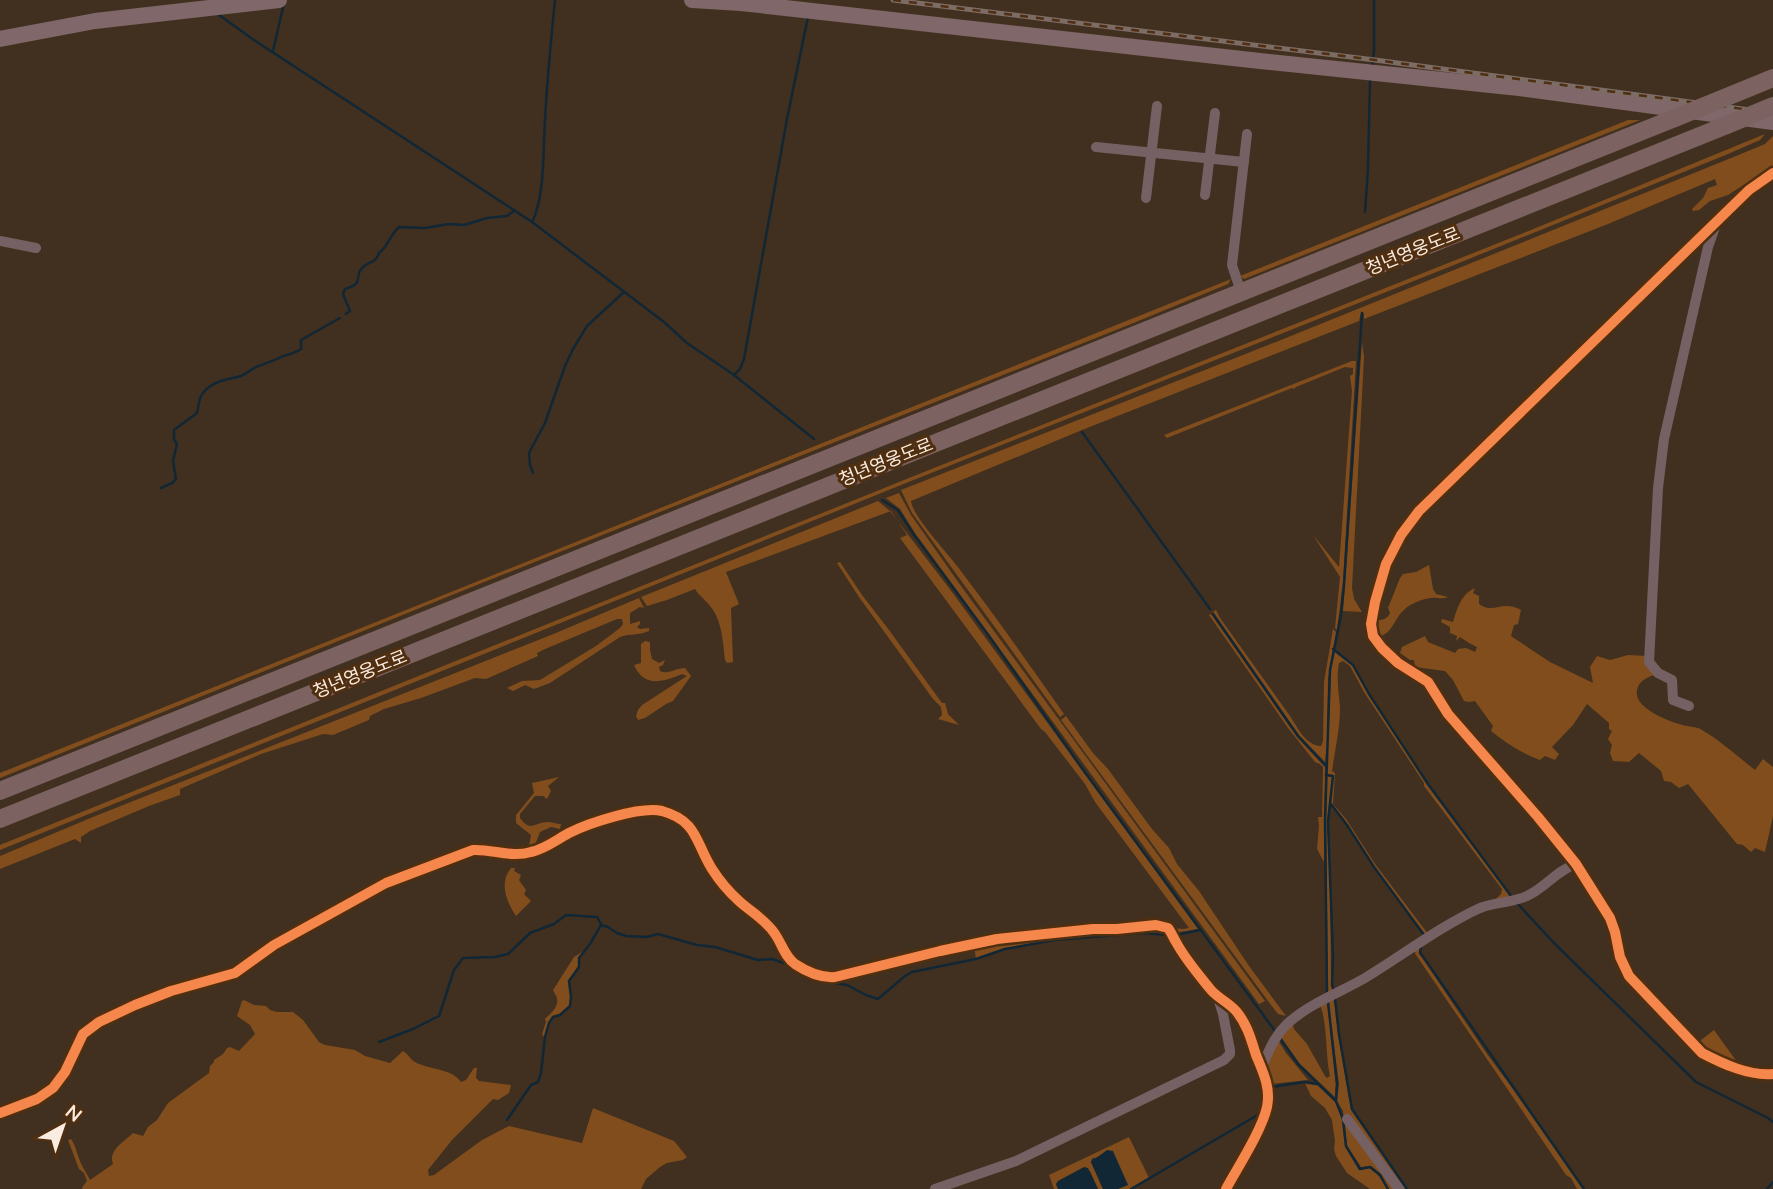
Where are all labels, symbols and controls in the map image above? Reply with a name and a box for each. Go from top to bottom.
street label: 청년영웅도로 [1362,221,1463,280]
street label: 청년영웅도로 [835,432,936,491]
street label: 청년영웅도로 [309,644,410,703]
north arrow [28,1091,98,1161]
text: N [61,1099,87,1127]

